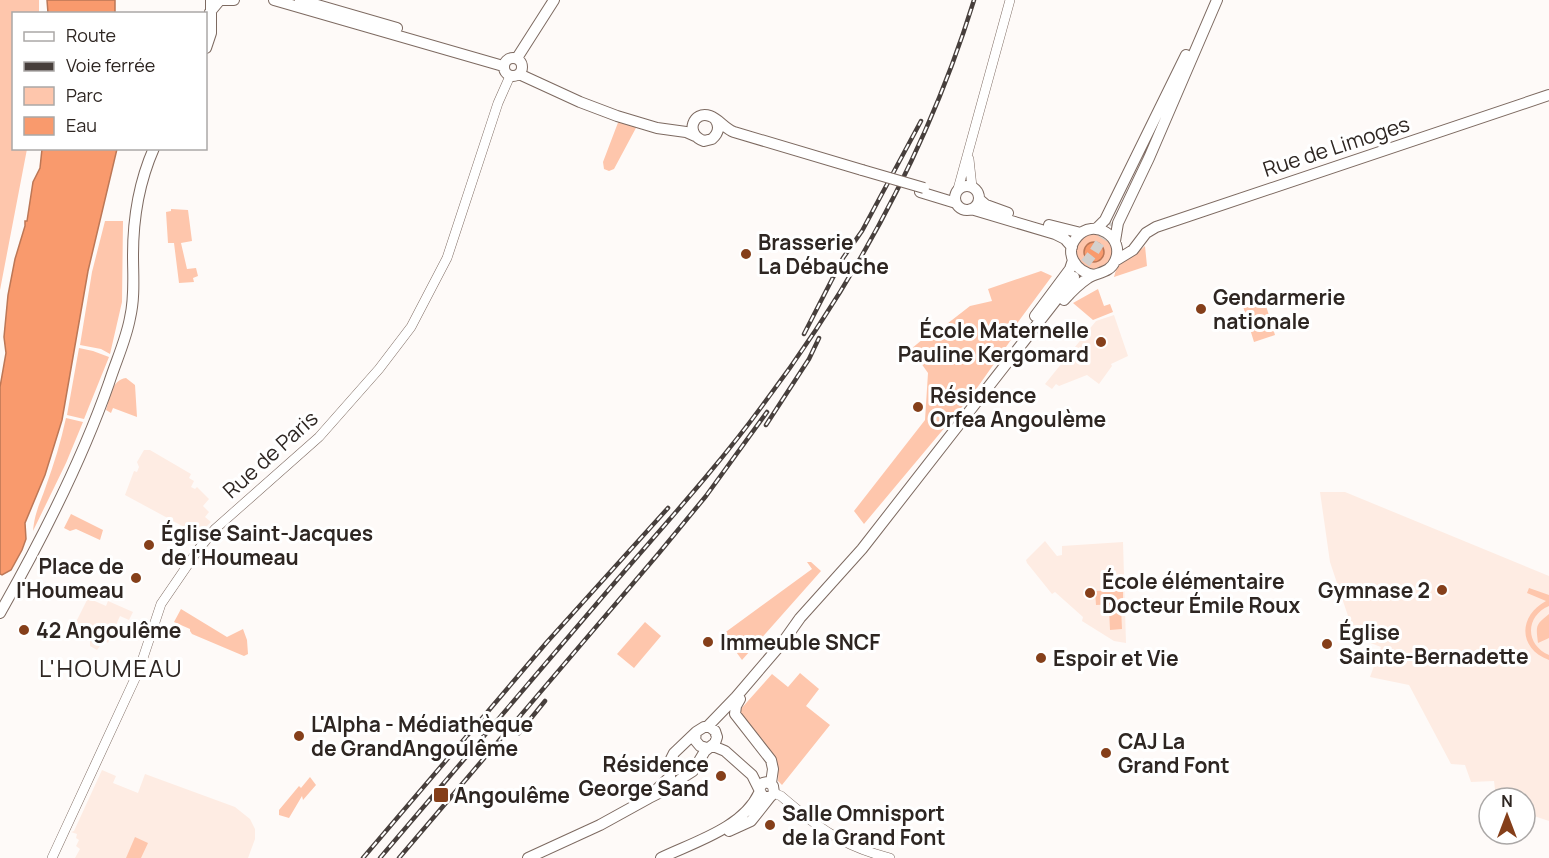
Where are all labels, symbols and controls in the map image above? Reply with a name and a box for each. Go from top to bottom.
legend [12,12,207,150]
text: Route [66,23,116,47]
text: Voie ferrée [66,53,155,77]
text: Parc [66,83,103,107]
street label: Rue de Limoges [1259,109,1413,183]
text: Eau [66,113,97,137]
place label: Brasserie La Débauche [758,228,889,280]
marker: Brasserie La Débauche [739,247,753,261]
place label: Gendarmerie nationale [1213,283,1345,335]
marker: Gendarmerie nationale [1194,302,1208,316]
place label: École Maternelle Pauline Kergomard [898,316,1089,368]
marker: École Maternelle Pauline Kergomard [1094,335,1108,349]
place label: Résidence Orfea Angoulème [930,381,1106,433]
marker: Résidence Orfea Angoulème [911,400,925,414]
street label: Rue de Paris [217,404,323,504]
place label: Église Saint-Jacques de l'Houmeau [161,519,373,571]
marker: Église Saint-Jacques de l'Houmeau [142,538,156,552]
place label: Place de l'Houmeau [16,552,124,604]
place label: École élémentaire Docteur Émile Roux [1102,567,1300,619]
marker: Place de l'Houmeau [129,571,143,585]
place label: Gymnase 2 [1318,576,1430,604]
marker: Gymnase 2 [1435,583,1449,597]
marker: École élémentaire Docteur Émile Roux [1083,586,1097,600]
place label: 42 Angoulême [36,616,181,644]
place label: Église Sainte-Bernadette [1339,618,1529,670]
marker: 42 Angoulême [17,623,31,637]
place label: Immeuble SNCF [720,628,880,656]
marker: Immeuble SNCF [701,635,715,649]
marker: Église Sainte-Bernadette [1320,637,1334,651]
place label: Espoir et Vie [1053,644,1179,672]
district label: L'HOUMEAU [39,651,183,684]
marker: Espoir et Vie [1034,651,1048,665]
place label: L'Alpha - Médiathèque de GrandAngoulême [311,710,533,762]
place label: CAJ La Grand Font [1118,727,1230,779]
marker: L'Alpha - Médiathèque de GrandAngoulême [292,729,306,743]
marker: CAJ La Grand Font [1099,746,1113,760]
place label: Résidence George Sand [578,750,709,802]
marker: Résidence George Sand [714,769,728,783]
place label: Angoulême [454,781,570,809]
marker: Angoulême [432,786,450,804]
north arrow [1477,786,1537,846]
text: N [1501,790,1513,812]
place label: Salle Omnisport de la Grand Font [782,799,946,851]
marker: Salle Omnisport de la Grand Font [763,818,777,832]

